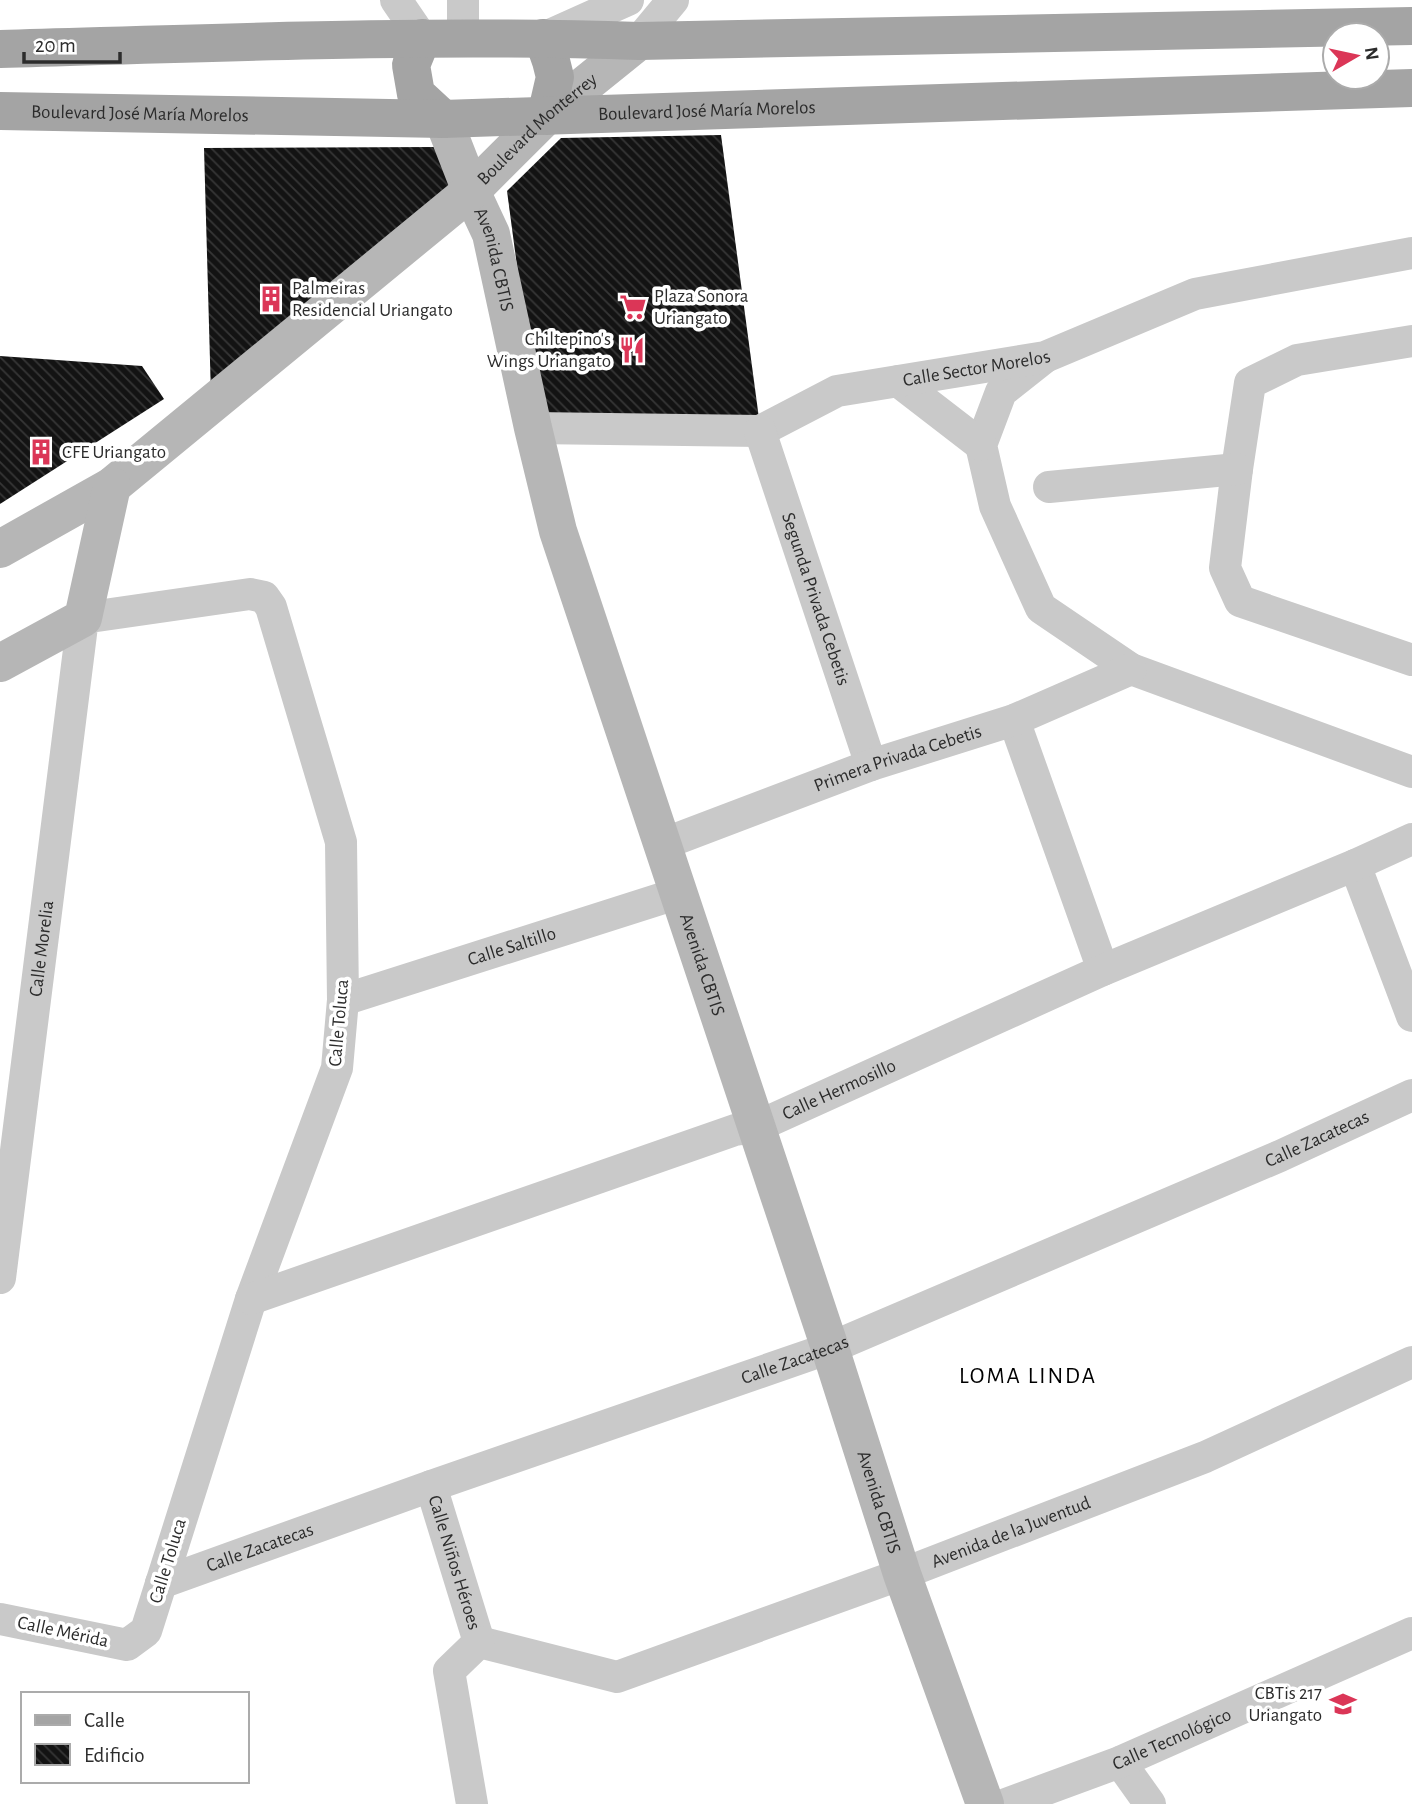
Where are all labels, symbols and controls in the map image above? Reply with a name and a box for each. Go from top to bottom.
scale bar [24,21,121,65]
north arrow [1321,21,1391,91]
text: 20 m [35,35,76,56]
text: N [1361,46,1382,62]
street label: Boulevard Monterrey [474,69,601,188]
street label: Boulevard José María Morelos [598,98,816,124]
street label: Boulevard José María Morelos [31,102,249,125]
street label: Avenida CBTIS [471,205,517,313]
place label: Palmeiras Residencial Uriangato [292,279,453,320]
building icon: Palmeiras Residencial Uriangato [256,284,286,314]
place label: Plaza Sonora Uriangato [654,287,749,328]
supermarket icon: Plaza Sonora Uriangato [618,292,648,322]
place label: Chiltepino's Wings Uriangato [487,330,611,371]
restaurant icon: Chiltepino's Wings Uriangato [617,335,647,365]
street label: Calle Sector Morelos [901,346,1053,390]
building icon: CFE Uriangato [26,437,56,467]
place label: CFE Uriangato [62,443,166,462]
street label: Segunda Privada Cebetis [778,510,853,688]
street label: Primera Privada Cebetis [811,721,984,795]
street label: Calle Morelia [26,899,57,998]
street label: Avenida CBTIS [676,911,728,1018]
street label: Calle Saltillo [465,923,558,969]
street label: Calle Toluca [326,978,352,1067]
street label: Calle Hermosillo [779,1056,899,1123]
street label: Calle Zacatecas [1262,1107,1372,1171]
street label: Calle Zacatecas [739,1332,851,1387]
district label: LOMA LINDA [959,1365,1097,1388]
street label: Avenida CBTIS [854,1448,904,1556]
street label: Calle Niños Héroes [425,1493,484,1632]
street label: Avenida de la Juventud [929,1493,1093,1571]
street label: Calle Toluca [146,1516,190,1606]
street label: Calle Zacatecas [204,1520,316,1575]
street label: Calle Mérida [16,1613,111,1651]
place label: CBTis 217 Uriangato [1248,1684,1322,1725]
school or university icon: CBTis 217 Uriangato [1328,1689,1358,1719]
legend [21,1692,248,1783]
street label: Calle Tecnológico [1110,1705,1234,1773]
text: Calle [84,1710,125,1731]
text: Edificio [84,1745,145,1766]

